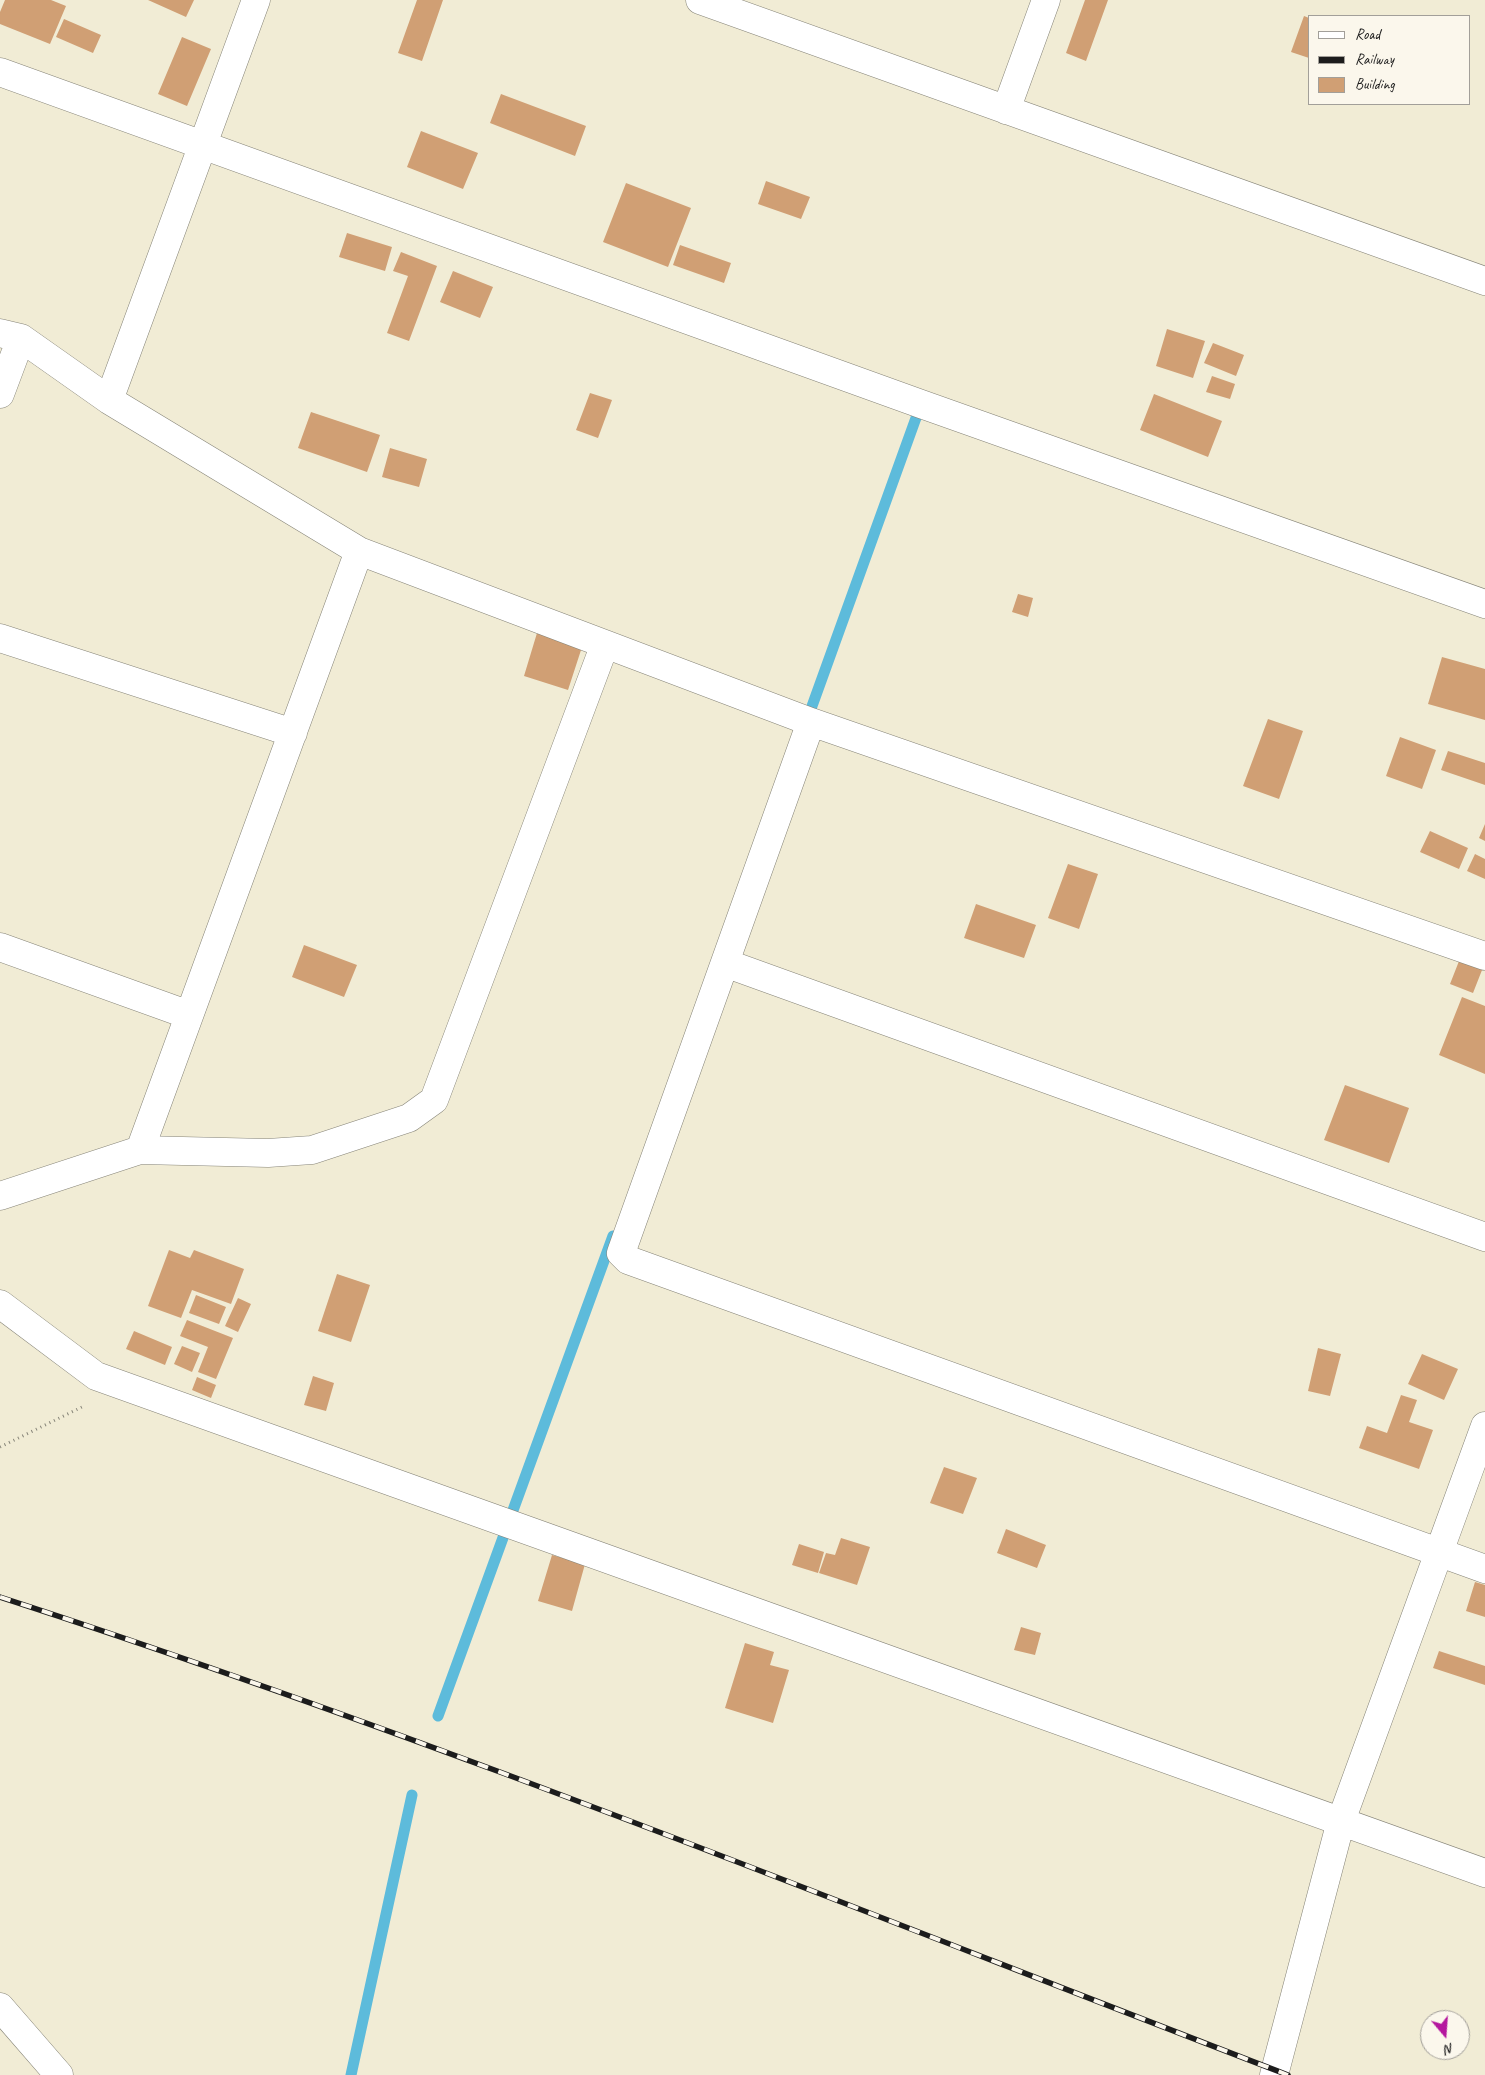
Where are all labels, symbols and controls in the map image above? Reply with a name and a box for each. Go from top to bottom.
legend [1308,15,1470,105]
text: Road [1355,25,1380,44]
text: Railway [1355,50,1394,69]
text: Building [1355,75,1394,94]
north arrow [1420,2010,1470,2060]
text: N [1443,2039,1456,2058]

